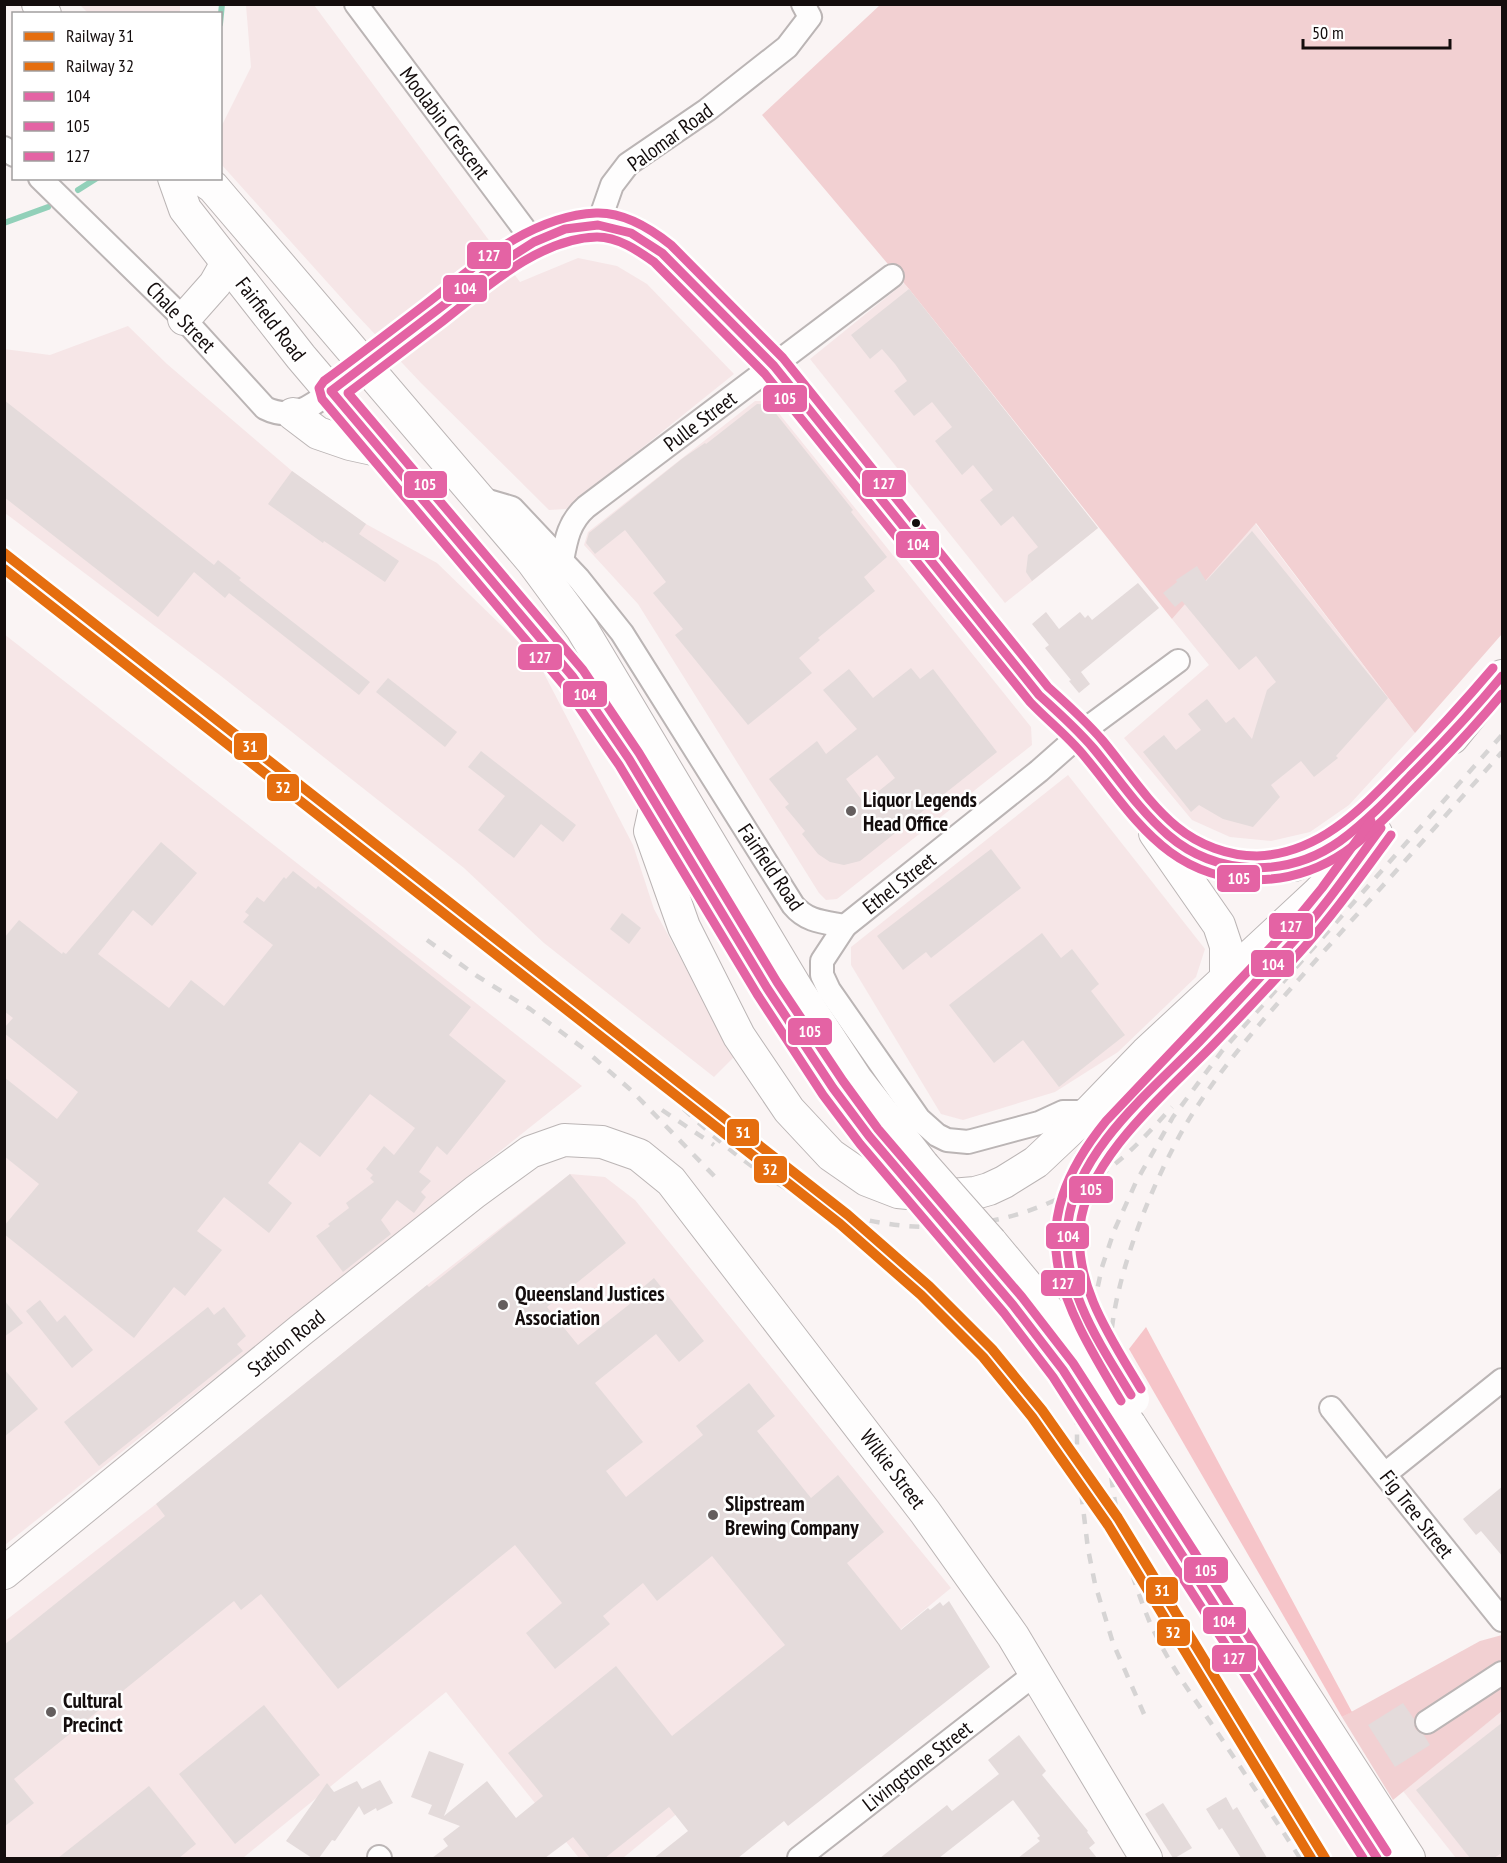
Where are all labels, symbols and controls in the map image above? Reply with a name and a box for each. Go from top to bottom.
legend [12,12,222,180]
scale bar [1303,12,1450,50]
text: 50 m [1312,21,1344,44]
text: Railway 31 [66,24,134,47]
text: Railway 32 [66,54,134,77]
street label: Moolabin Crescent [394,61,496,185]
text: 104 [66,84,90,107]
street label: Palomar Road [622,97,718,177]
text: 105 [66,114,90,137]
text: 127 [66,144,90,167]
line badge: 127 [466,241,512,270]
text: 127 [478,245,500,265]
street label: Fairfield Road [230,271,312,367]
line badge: 104 [442,274,488,303]
street label: Chale Street [140,276,222,358]
text: 104 [454,278,477,298]
line badge: 105 [762,384,808,413]
street label: Pulle Street [658,385,742,457]
text: 105 [774,388,796,408]
line badge: 127 [861,469,907,498]
line badge: 105 [403,470,448,499]
text: 127 [873,473,895,493]
text: 105 [414,474,436,494]
unlabelled marker [910,517,922,529]
line badge: 104 [895,530,940,559]
text: 104 [907,534,930,554]
line badge: 127 [517,643,563,671]
text: 127 [529,647,551,667]
line badge: 104 [562,680,608,708]
text: 104 [574,684,597,704]
line badge: 31 [233,732,268,761]
text: 31 [242,736,258,756]
line badge: 32 [266,773,300,802]
text: 32 [275,777,291,797]
place label: Liquor Legends Head Office [863,786,977,837]
marker: Liquor Legends Head Office [844,804,858,818]
street label: Fairfield Road [732,818,810,916]
street label: Ethel Street [857,846,941,920]
line badge: 105 [1216,864,1261,893]
text: 105 [1228,868,1250,888]
line badge: 127 [1268,912,1314,940]
text: 127 [1280,916,1302,936]
line badge: 104 [1250,949,1295,978]
text: 104 [1262,954,1285,974]
line badge: 105 [787,1017,833,1046]
text: 105 [799,1021,821,1041]
line badge: 31 [726,1118,760,1147]
text: 31 [735,1122,751,1142]
line badge: 32 [753,1155,788,1184]
text: 32 [762,1159,778,1179]
line badge: 105 [1068,1175,1114,1204]
text: 105 [1080,1179,1102,1199]
line badge: 104 [1045,1222,1090,1250]
text: 104 [1057,1226,1080,1246]
line badge: 127 [1040,1269,1086,1297]
text: 127 [1052,1273,1074,1293]
place label: Queensland Justices Association [514,1280,665,1331]
marker: Queensland Justices Association [496,1298,510,1312]
street label: Station Road [242,1304,330,1382]
street label: Wilkie Street [854,1424,932,1514]
street label: Fig Tree Street [1374,1464,1460,1564]
place label: Slipstream Brewing Company [725,1490,859,1541]
marker: Slipstream Brewing Company [706,1508,720,1522]
line badge: 105 [1183,1556,1229,1584]
text: 105 [1195,1560,1217,1580]
line badge: 31 [1145,1576,1179,1605]
text: 31 [1154,1580,1170,1600]
line badge: 104 [1202,1606,1247,1635]
text: 104 [1213,1611,1236,1631]
line badge: 32 [1156,1618,1191,1647]
text: 32 [1165,1622,1181,1642]
line badge: 127 [1211,1644,1257,1673]
text: 127 [1223,1648,1245,1668]
place label: Cultural Precinct [63,1687,123,1738]
marker: Cultural Precinct [44,1705,58,1719]
street label: Livingstone Street [857,1715,977,1817]

